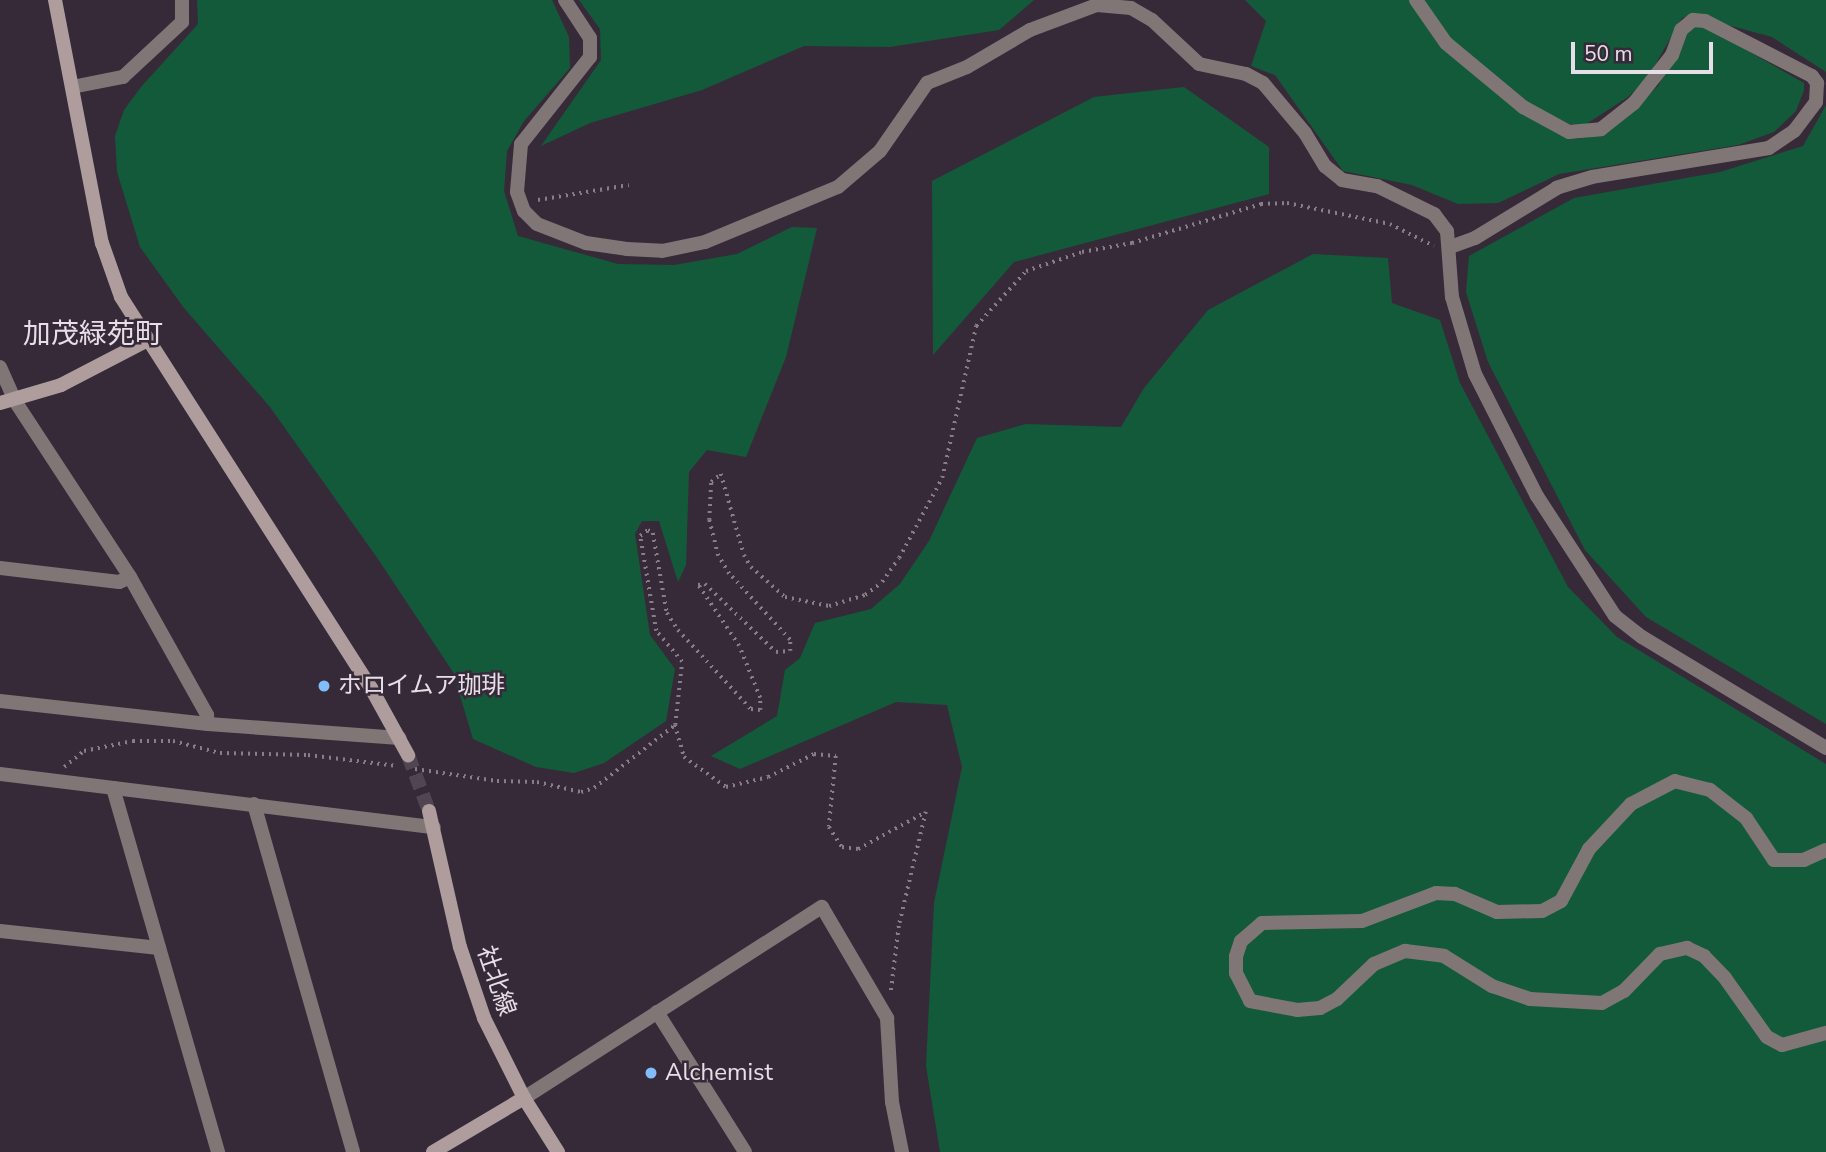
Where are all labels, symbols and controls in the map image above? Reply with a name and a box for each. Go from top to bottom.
scale bar [1574,28,1716,72]
text: 50 m [1584,40,1633,68]
district label: 加茂緑苑町 [23,317,163,351]
place label: ホロイムア珈琲 [338,672,506,700]
marker: ホロイムア珈琲 [316,678,332,694]
street label: 社北線 [471,942,521,1020]
place label: Alchemist [665,1059,773,1087]
marker: Alchemist [643,1065,659,1081]

